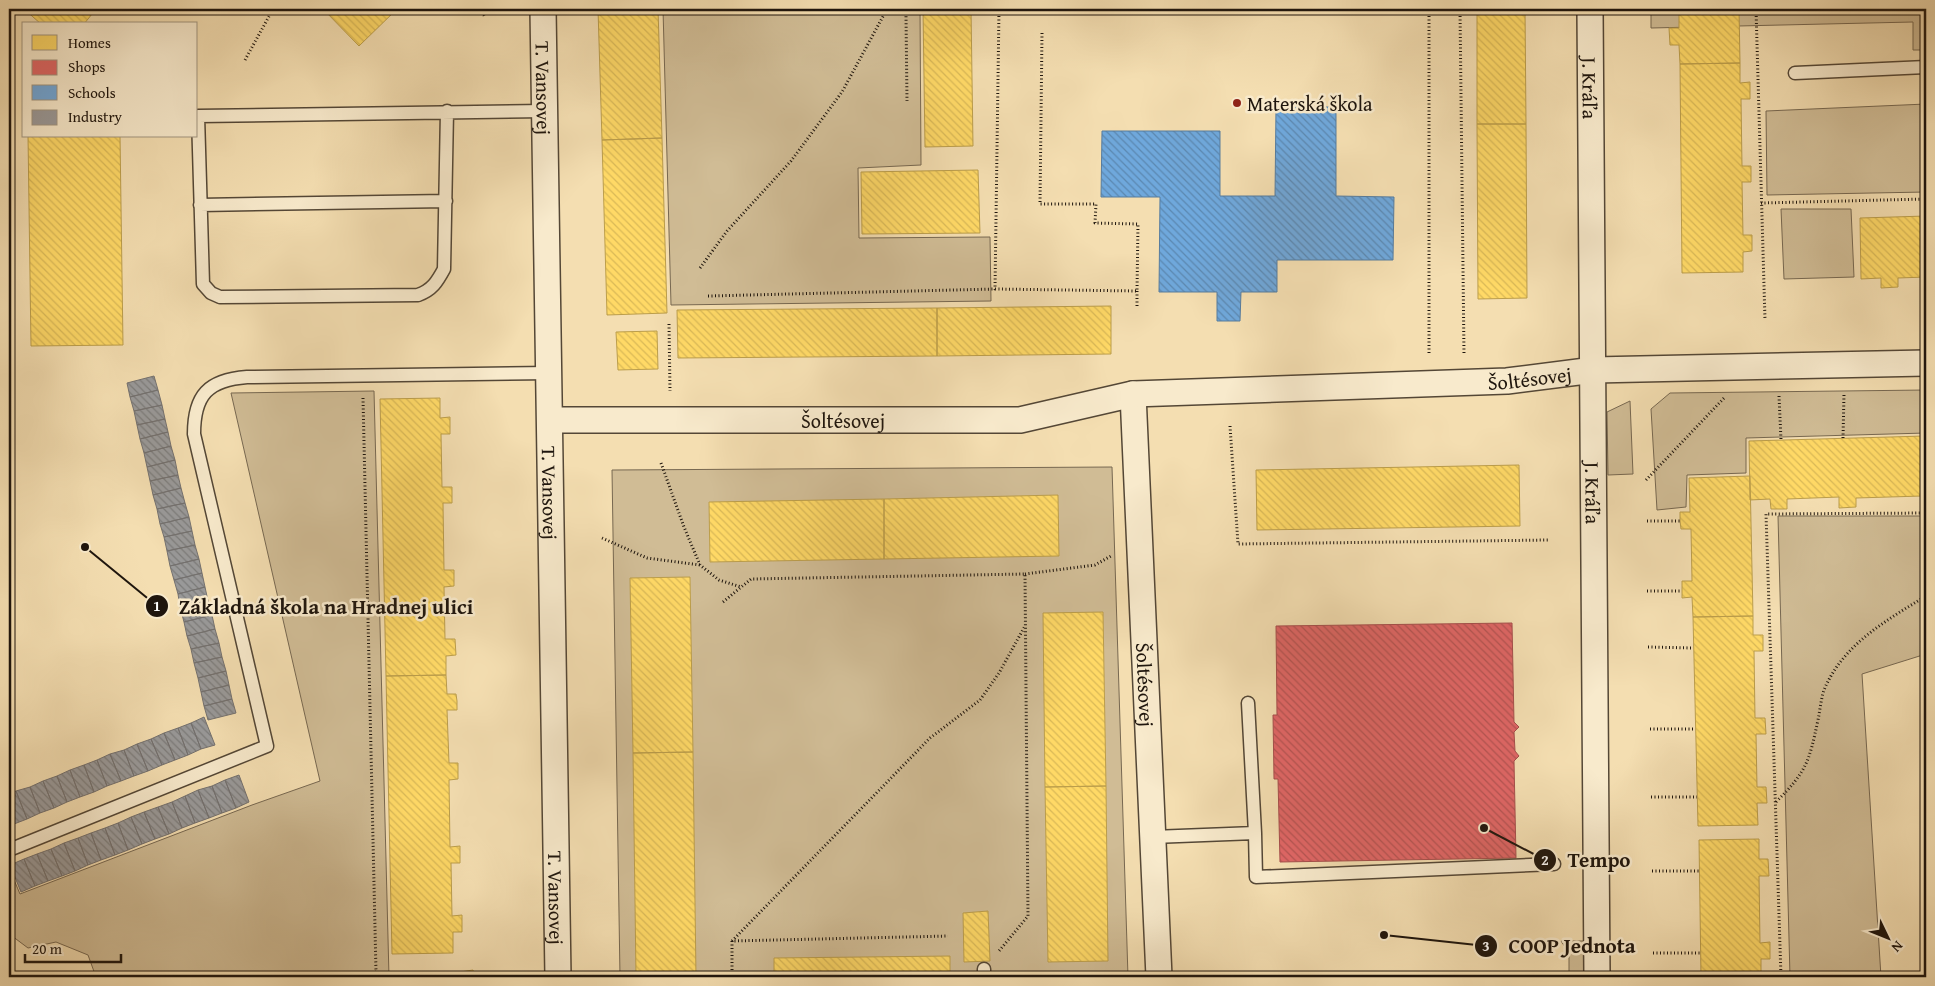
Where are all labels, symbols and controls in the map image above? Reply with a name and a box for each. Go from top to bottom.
legend [22,22,198,138]
text: Homes [68,32,111,53]
street label: T. Vansovej [529,41,559,135]
street label: J. Kráľa [1576,54,1605,120]
text: Shops [68,56,105,77]
text: Schools [68,82,116,103]
place label: Materská škola [1247,89,1373,118]
marker: Materská škola [1231,97,1243,109]
text: Industry [68,106,123,127]
street label: Šoltésovej [1487,358,1573,396]
street label: Šoltésovej [801,406,885,435]
street label: T. Vansovej [535,446,566,540]
street label: J. Kráľa [1579,459,1608,525]
callout: Základná škola na Hradnej ulici [144,588,484,624]
text: Základná škola na Hradnej ulici [179,591,474,622]
text: 1 [153,595,161,616]
street label: Šoltésovej [1130,642,1162,727]
callout: Tempo [1532,842,1640,878]
text: Tempo [1568,844,1631,875]
text: 2 [1541,849,1549,870]
street label: T. Vansovej [542,851,572,945]
north arrow [1862,914,1912,964]
callout: COOP Jednota [1474,928,1646,964]
text: COOP Jednota [1508,930,1636,961]
scale bar [25,931,121,963]
text: 3 [1482,935,1490,956]
text: N [1887,937,1908,958]
text: 20 m [32,938,63,959]

